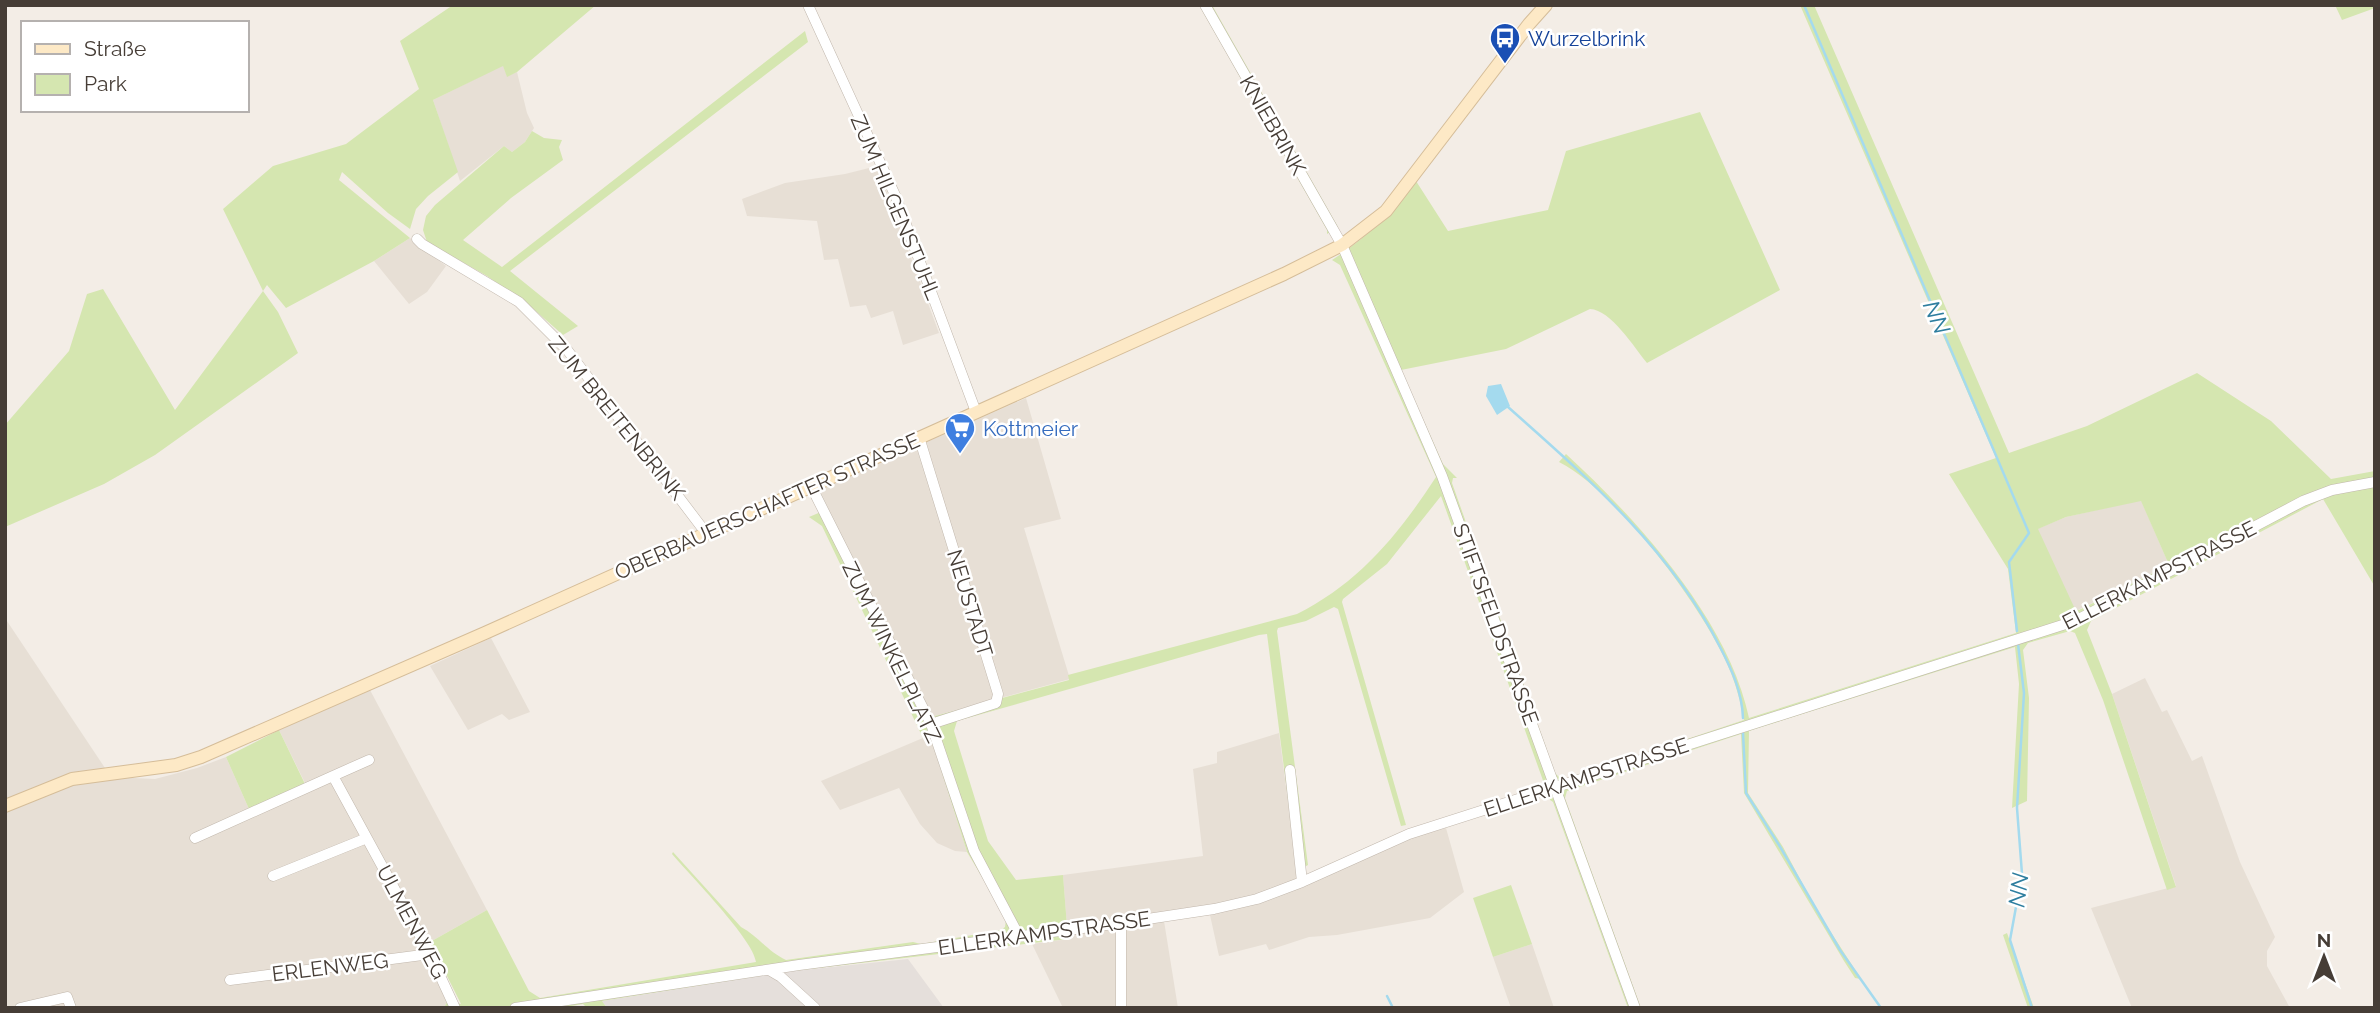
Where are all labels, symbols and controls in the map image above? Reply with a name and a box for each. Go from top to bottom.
legend [21,21,248,112]
bus stop icon: Wurzelbrink [1488,21,1522,65]
place label: Wurzelbrink [1528,26,1645,51]
text: Straße [84,36,146,61]
text: Park [84,71,127,96]
street label: KNIEBRINK [1235,71,1312,179]
street label: ZUM HILGENSTUHL [846,111,946,303]
water label: NN [1918,296,1956,338]
street label: ZUM BREITENBRINK [543,331,691,505]
supermarket icon: Kottmeier [943,411,977,455]
place label: Kottmeier [983,416,1079,441]
street label: OBERBAUERSCHAFTER STRASSE [611,427,923,585]
street label: ELLERKAMPSTRASSE [2058,515,2260,635]
street label: STIFTSFELDSTRASSE [1448,520,1544,728]
street label: NEUSTADT [942,547,998,660]
street label: ZUM WINKELPLATZ [837,557,947,747]
street label: ELLERKAMPSTRASSE [1480,732,1692,822]
street label: ULMENWEG [372,861,452,983]
water label: NN [2003,871,2033,909]
street label: ELLERKAMPSTRASSE [936,906,1152,960]
north arrow [2289,922,2359,992]
text: N [2317,929,2331,951]
street label: ERLENWEG [270,947,390,987]

